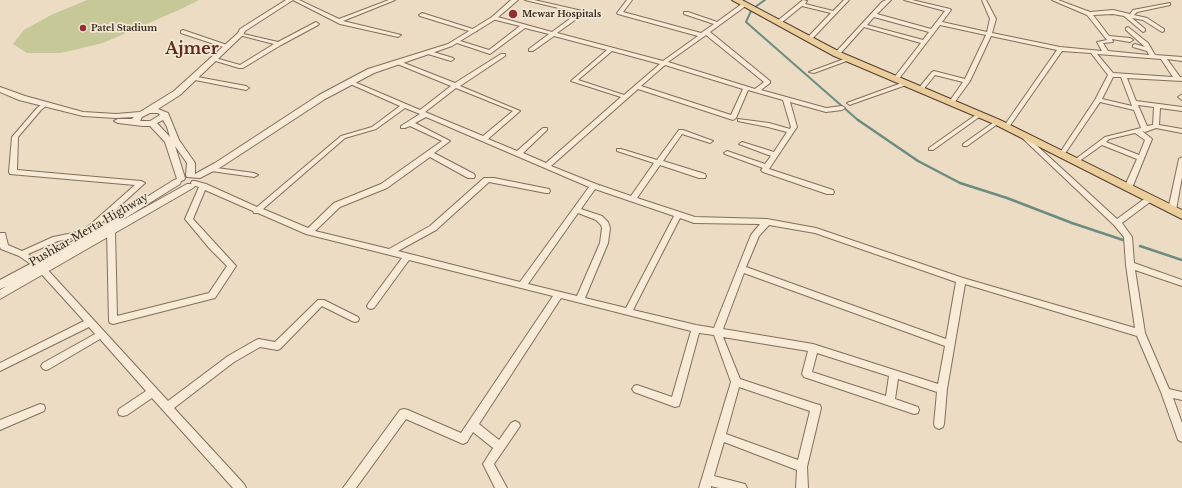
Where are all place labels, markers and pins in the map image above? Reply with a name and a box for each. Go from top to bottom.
marker: Mewar Hospitals [507,8,519,20]
place label: Mewar Hospitals [522,9,601,19]
marker: Patel Stadium [78,23,88,33]
place label: Patel Stadium [91,23,157,33]

